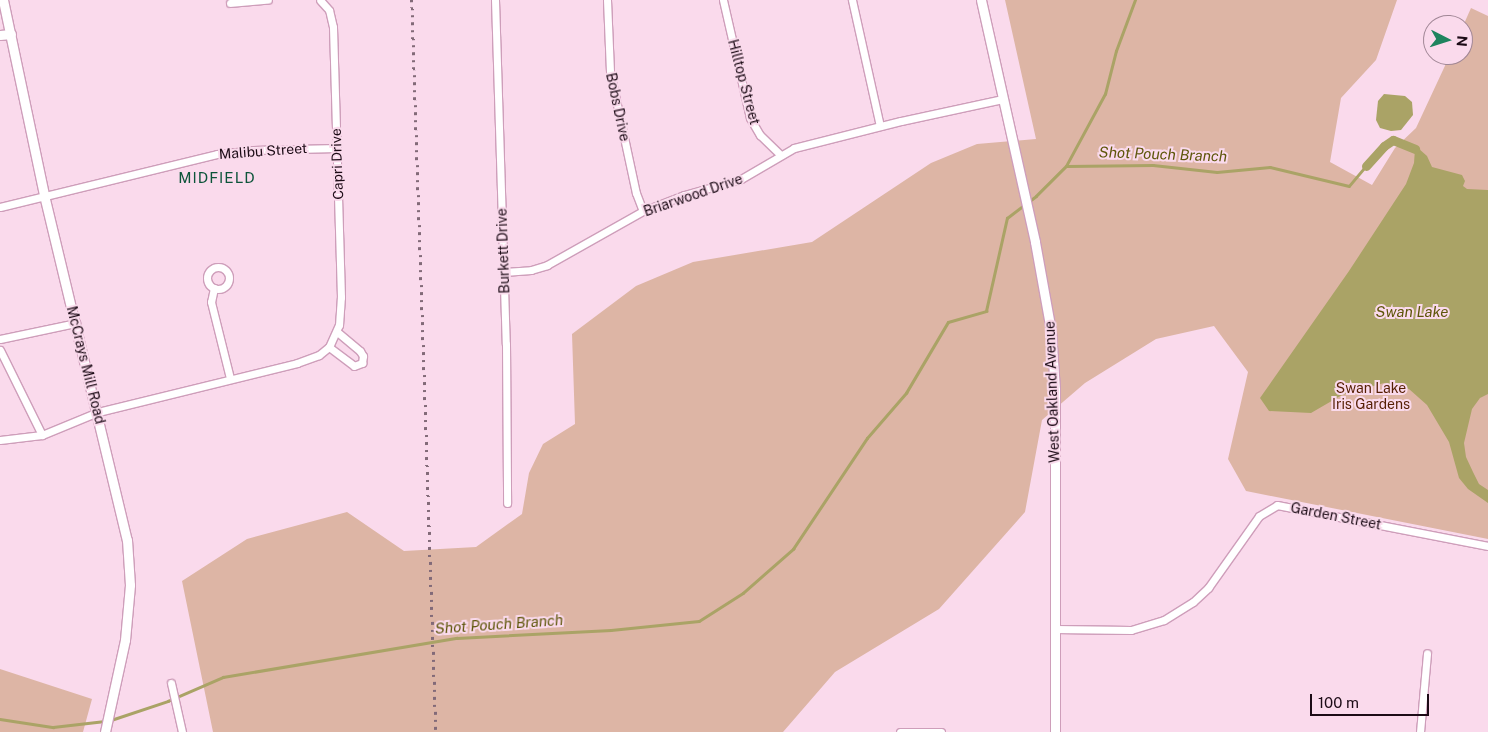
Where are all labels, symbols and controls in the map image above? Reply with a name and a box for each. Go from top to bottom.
north arrow [1423,15,1473,65]
text: N [1454,35,1470,47]
street label: Hilltop Street [725,37,763,127]
street label: Bobs Drive [603,71,633,143]
street label: Capri Drive [327,128,347,200]
street label: Malibu Street [218,140,308,162]
water label: Shot Pouch Branch [1098,143,1228,165]
district label: MIDFIELD [177,169,257,187]
street label: Briarwood Drive [641,170,745,220]
street label: Burkett Drive [493,208,513,294]
water label: Swan Lake [1376,303,1448,321]
street label: McCrays Mill Road [63,304,109,426]
street label: West Oakland Avenue [1041,321,1063,463]
park label: Swan Lake Iris Gardens [1332,380,1410,412]
street label: Garden Street [1289,499,1383,533]
water label: Shot Pouch Branch [434,611,564,637]
scale bar [1313,684,1432,716]
text: 100 m [1318,694,1359,711]

